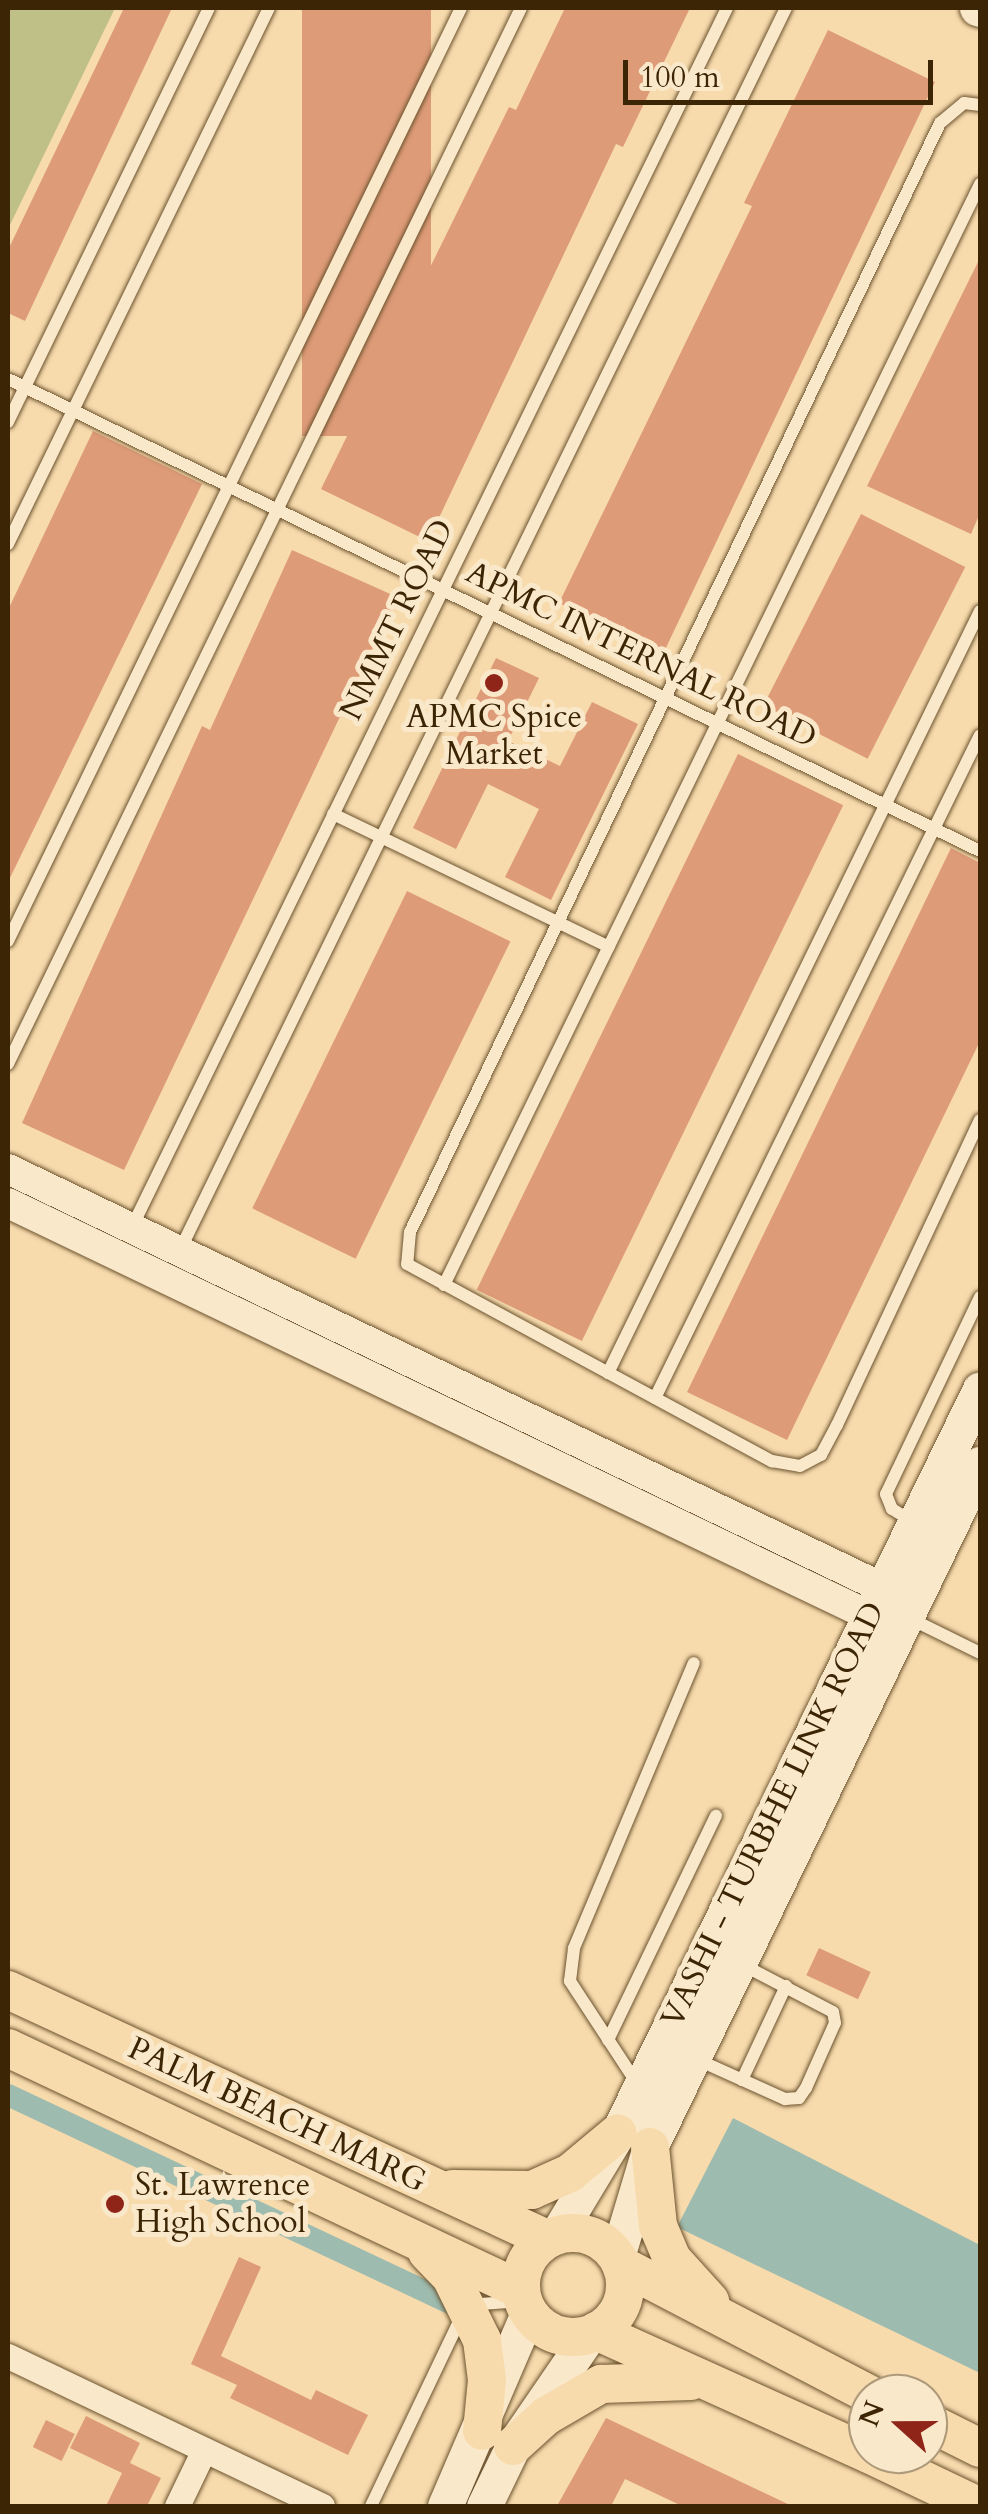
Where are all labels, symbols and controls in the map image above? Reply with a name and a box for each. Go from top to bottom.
scale bar [628,40,938,102]
text: 100 m [640,57,720,98]
street label: NMMT ROAD [332,514,462,726]
street label: APMC INTERNAL ROAD [460,553,822,757]
marker: APMC Spice Market [483,672,505,694]
place label: APMC Spice Market [406,699,582,774]
street label: VASHI - TURBHE LINK ROAD [653,1596,893,2034]
street label: PALM BEACH MARG [122,2029,432,2201]
place label: St. Lawrence High School [135,2167,310,2242]
marker: St. Lawrence High School [104,2193,126,2215]
north arrow [848,2374,948,2474]
text: N [850,2396,894,2432]

